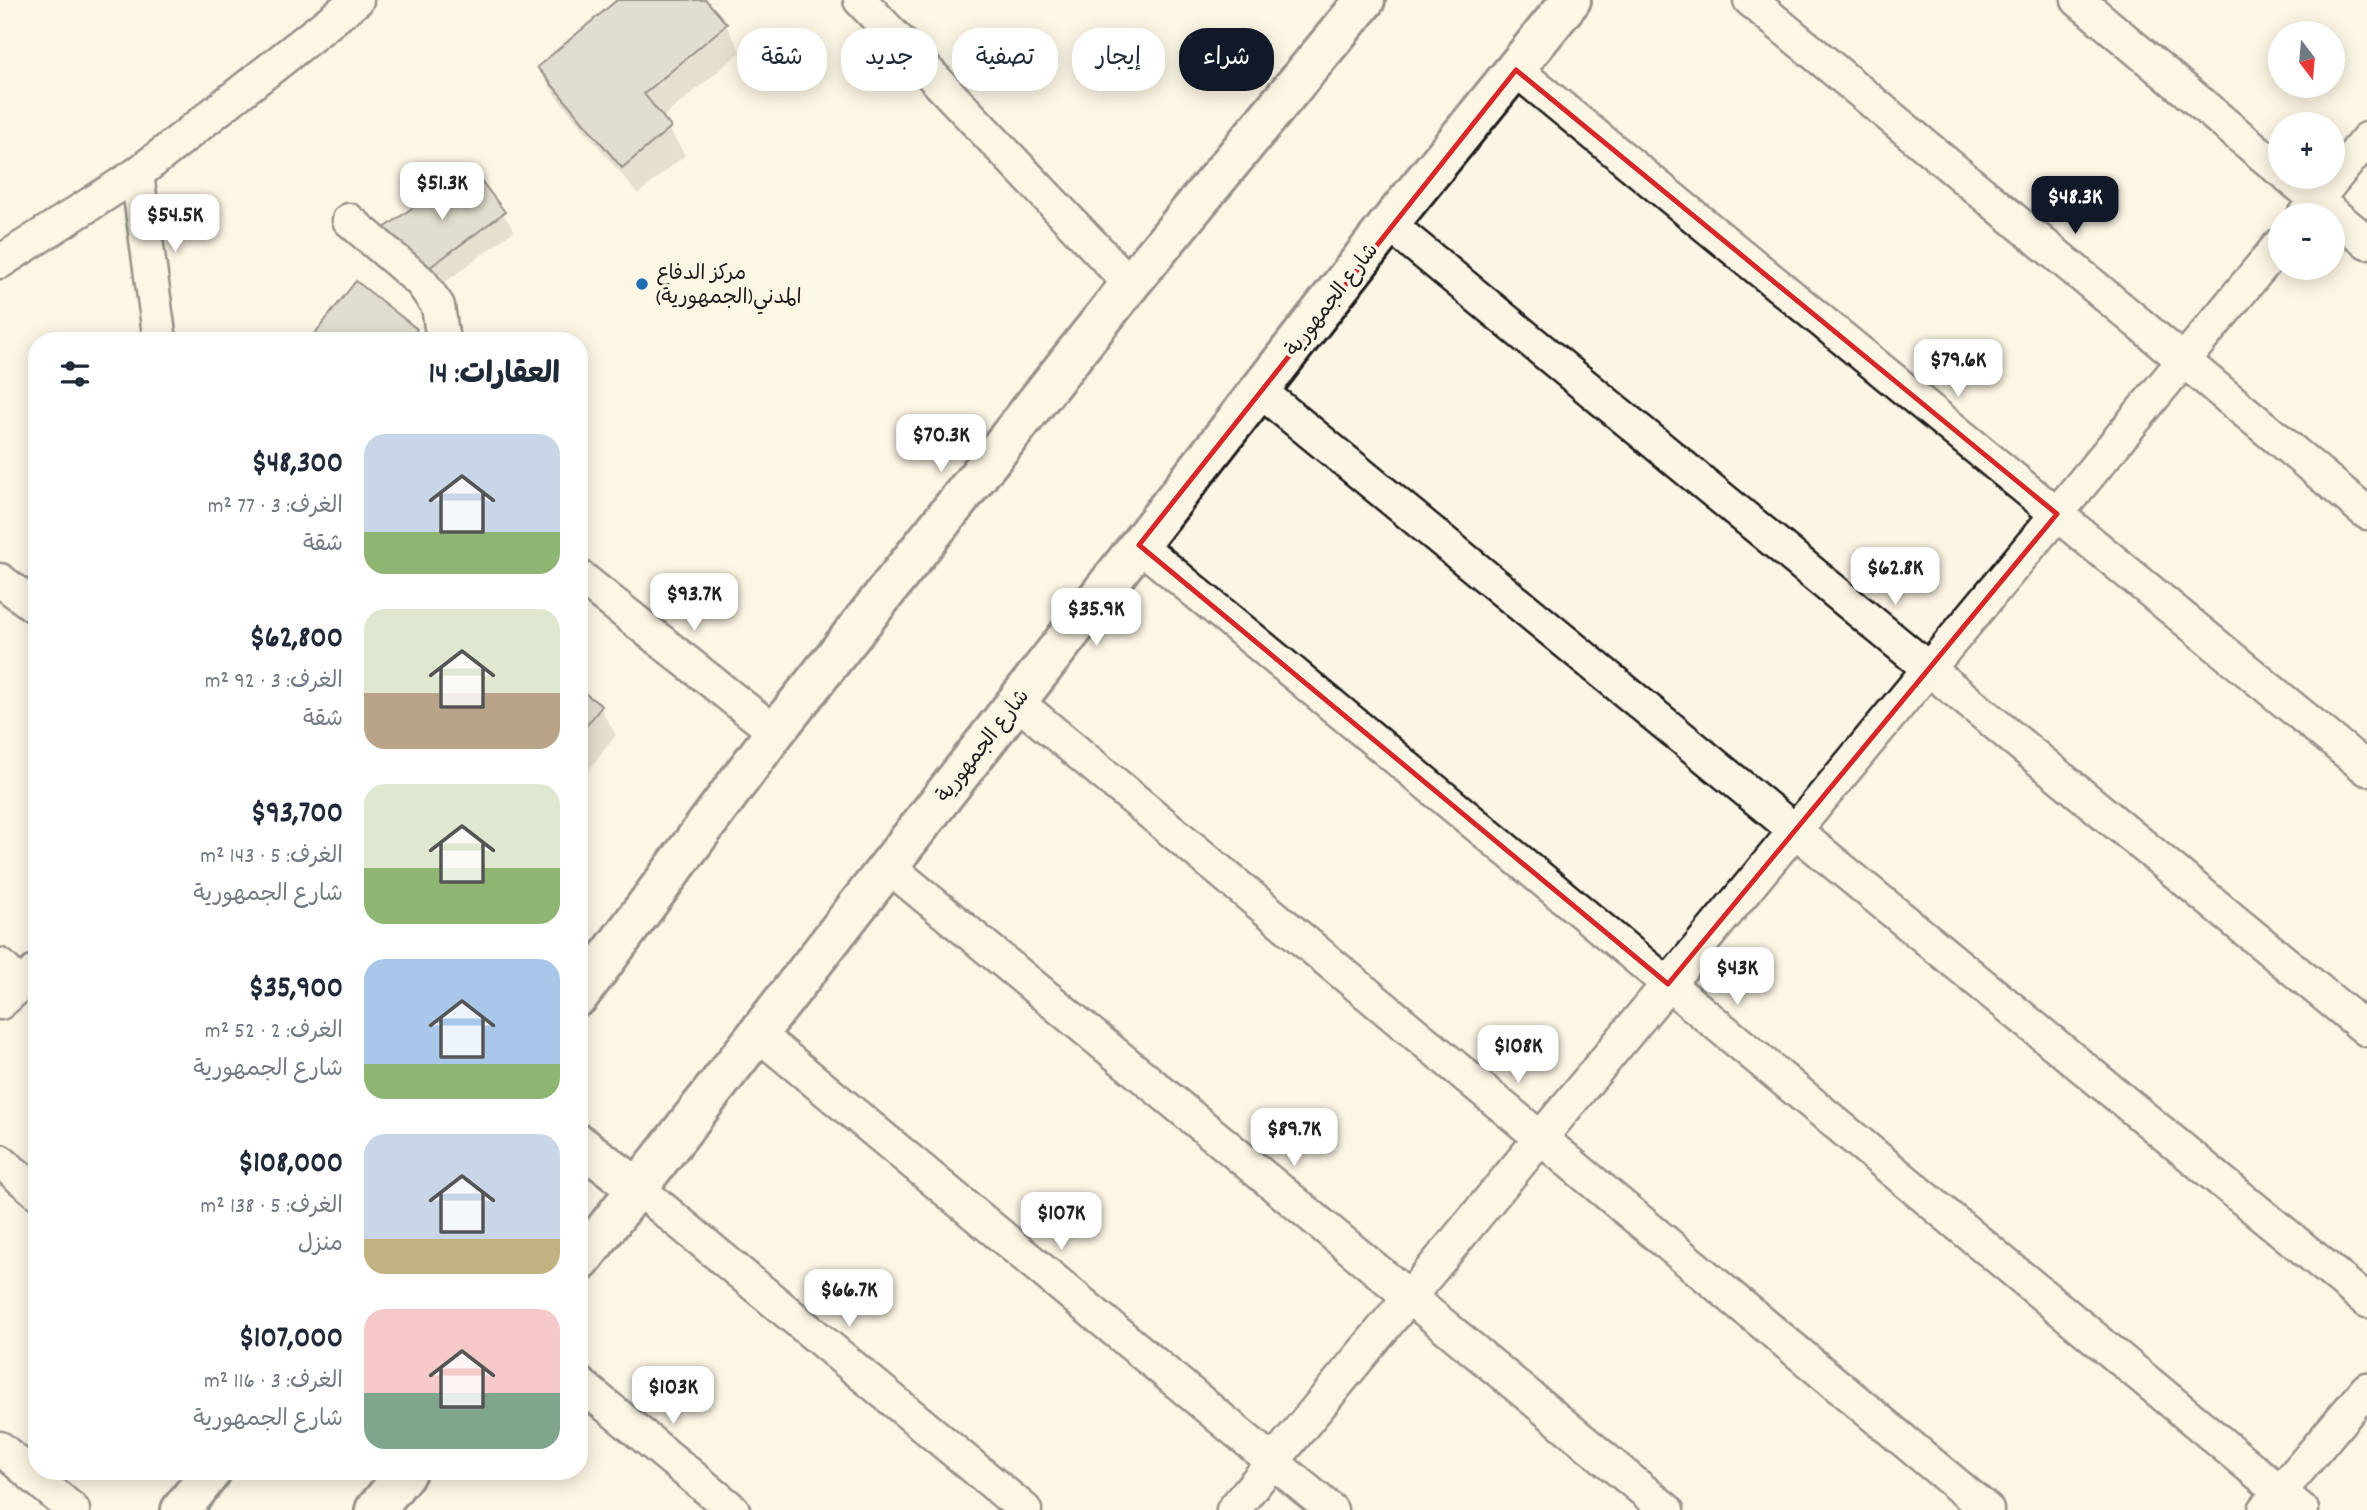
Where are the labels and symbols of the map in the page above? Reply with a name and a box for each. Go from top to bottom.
north arrow [2268,21,2345,98]
pin: $51.3K [385,162,499,222]
pin: $48.3K [2018,176,2132,236]
pin: $54.5K [118,194,232,254]
street label: شارع الجمهورية [1279,238,1387,364]
place label: مركز الدفاع المدني(الجمهورية) [656,260,802,315]
marker: مركز الدفاع المدني(الجمهورية) [634,276,650,292]
pin: $79.6K [1901,340,2015,399]
pin: $70.3K [884,414,998,474]
pin: $62.8K [1838,548,1952,607]
pin: $93.7K [637,574,751,633]
pin: $35.9K [1039,588,1153,648]
street label: شارع الجمهورية [930,684,1038,810]
pin: $43K [1696,948,1778,1007]
pin: $108K [1469,1026,1567,1085]
pin: $89.7K [1237,1108,1351,1168]
pin: $107K [1012,1192,1110,1252]
pin: $66.7K [792,1270,906,1329]
pin: $103K [624,1366,722,1426]

